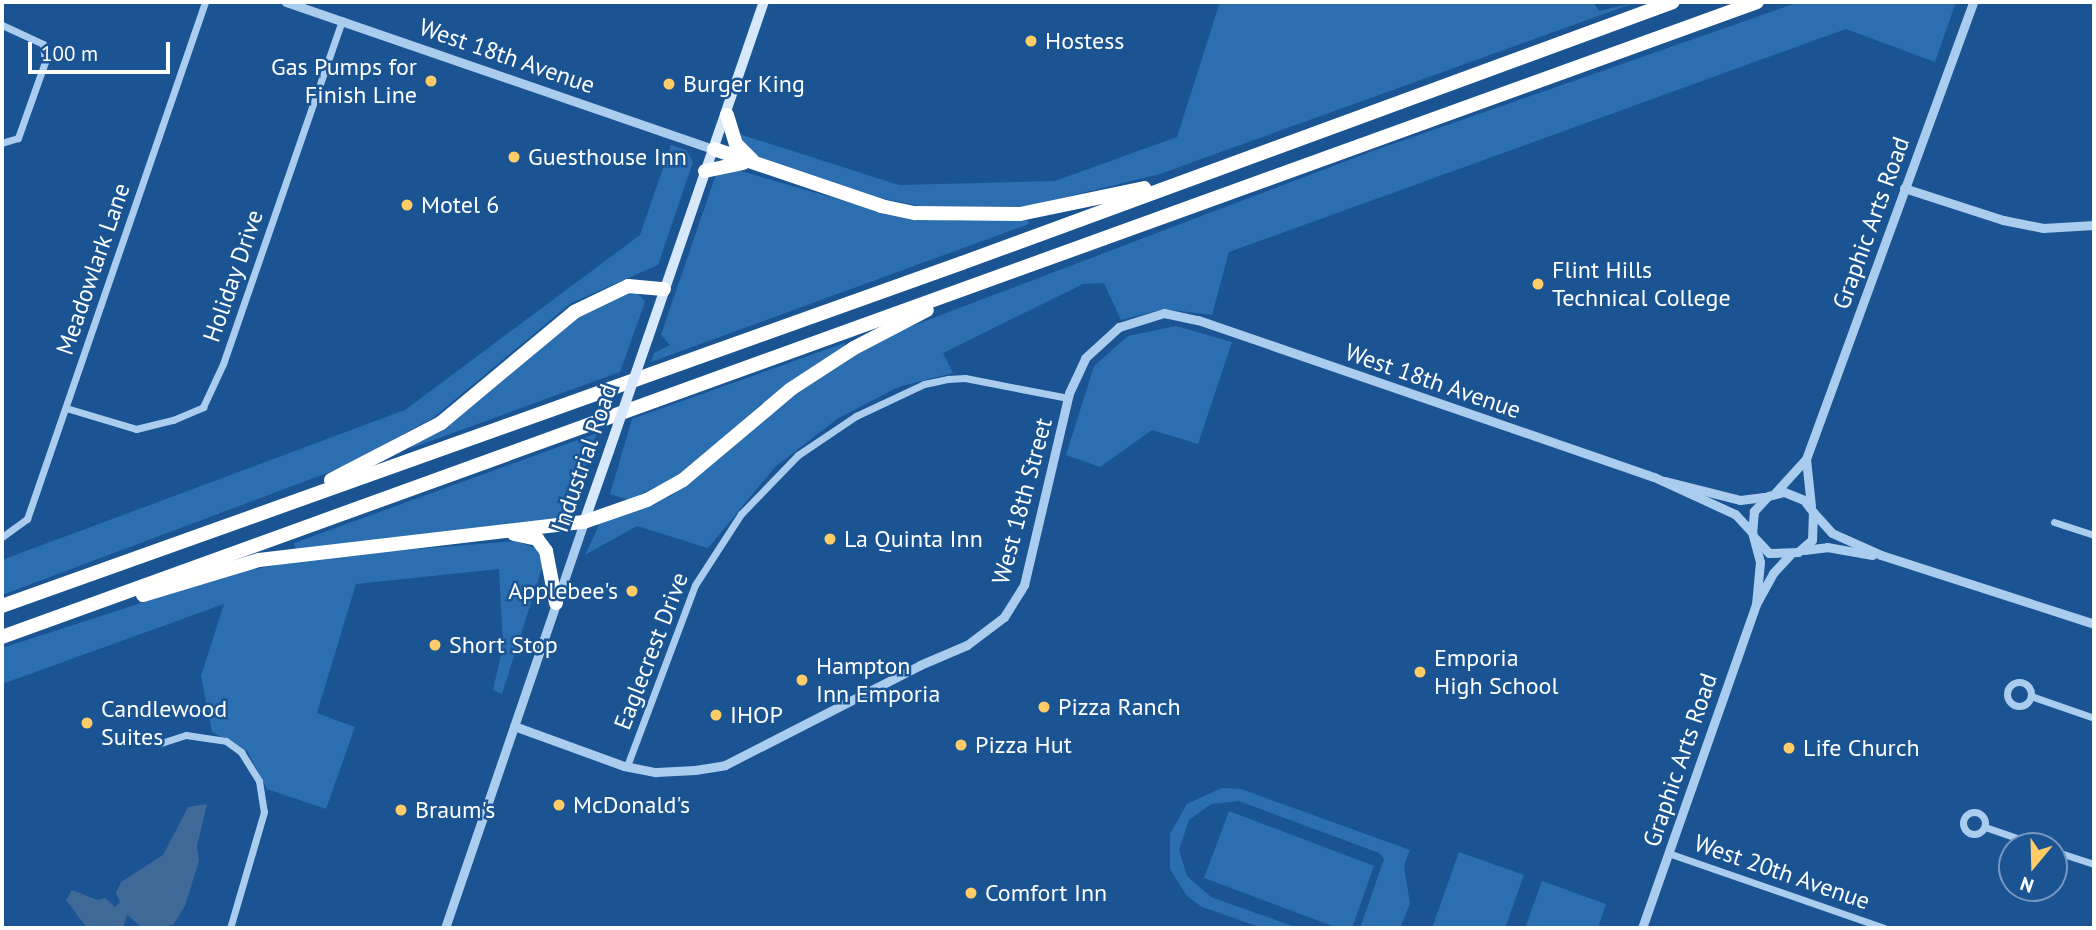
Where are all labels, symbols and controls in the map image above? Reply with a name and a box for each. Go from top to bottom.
street label: West 18th Avenue [415,12,599,100]
place label: Hostess [1045,27,1124,55]
scale bar [32,28,173,72]
marker: Hostess [1023,33,1039,49]
text: 100 m [41,40,98,67]
place label: Gas Pumps for Finish Line [271,53,417,109]
place label: Burger King [683,70,805,98]
marker: Gas Pumps for Finish Line [423,73,439,89]
marker: Burger King [661,76,677,92]
street label: Graphic Arts Road [1826,132,1916,314]
place label: Guesthouse Inn [528,143,687,171]
marker: Guesthouse Inn [506,149,522,165]
street label: Meadowlark Lane [50,179,136,359]
place label: Motel 6 [421,191,499,219]
marker: Motel 6 [399,197,415,213]
street label: Holiday Drive [197,206,269,346]
place label: Flint Hills Technical College [1552,256,1731,312]
marker: Flint Hills Technical College [1530,276,1546,292]
street label: West 18th Avenue [1341,337,1525,425]
street label: Industrial Road [545,380,623,536]
street label: West 18th Street [986,415,1058,587]
place label: La Quinta Inn [844,525,983,553]
marker: La Quinta Inn [822,531,838,547]
street label: Eaglecrest Drive [608,568,694,734]
place label: Applebee's [508,577,618,605]
marker: Applebee's [624,583,640,599]
place label: Short Stop [449,631,558,659]
marker: Short Stop [427,637,443,653]
place label: Emporia High School [1434,644,1558,700]
place label: Hampton Inn Emporia [816,652,940,708]
marker: Emporia High School [1412,664,1428,680]
street label: Graphic Arts Road [1637,669,1723,851]
marker: Hampton Inn Emporia [794,672,810,688]
place label: Pizza Ranch [1058,693,1181,721]
place label: Candlewood Suites [101,695,227,751]
marker: Pizza Ranch [1036,699,1052,715]
place label: IHOP [730,701,783,729]
marker: IHOP [708,707,724,723]
marker: Candlewood Suites [79,715,95,731]
place label: Pizza Hut [975,731,1072,759]
place label: Life Church [1803,734,1920,762]
marker: Pizza Hut [953,737,969,753]
marker: Life Church [1781,740,1797,756]
place label: McDonald's [573,791,690,819]
place label: Braum's [415,796,495,824]
marker: McDonald's [551,797,567,813]
marker: Braum's [393,802,409,818]
street label: West 20th Avenue [1690,828,1874,916]
north arrow [1998,832,2068,902]
text: N [2017,872,2037,898]
place label: Comfort Inn [985,879,1107,907]
marker: Comfort Inn [963,885,979,901]

